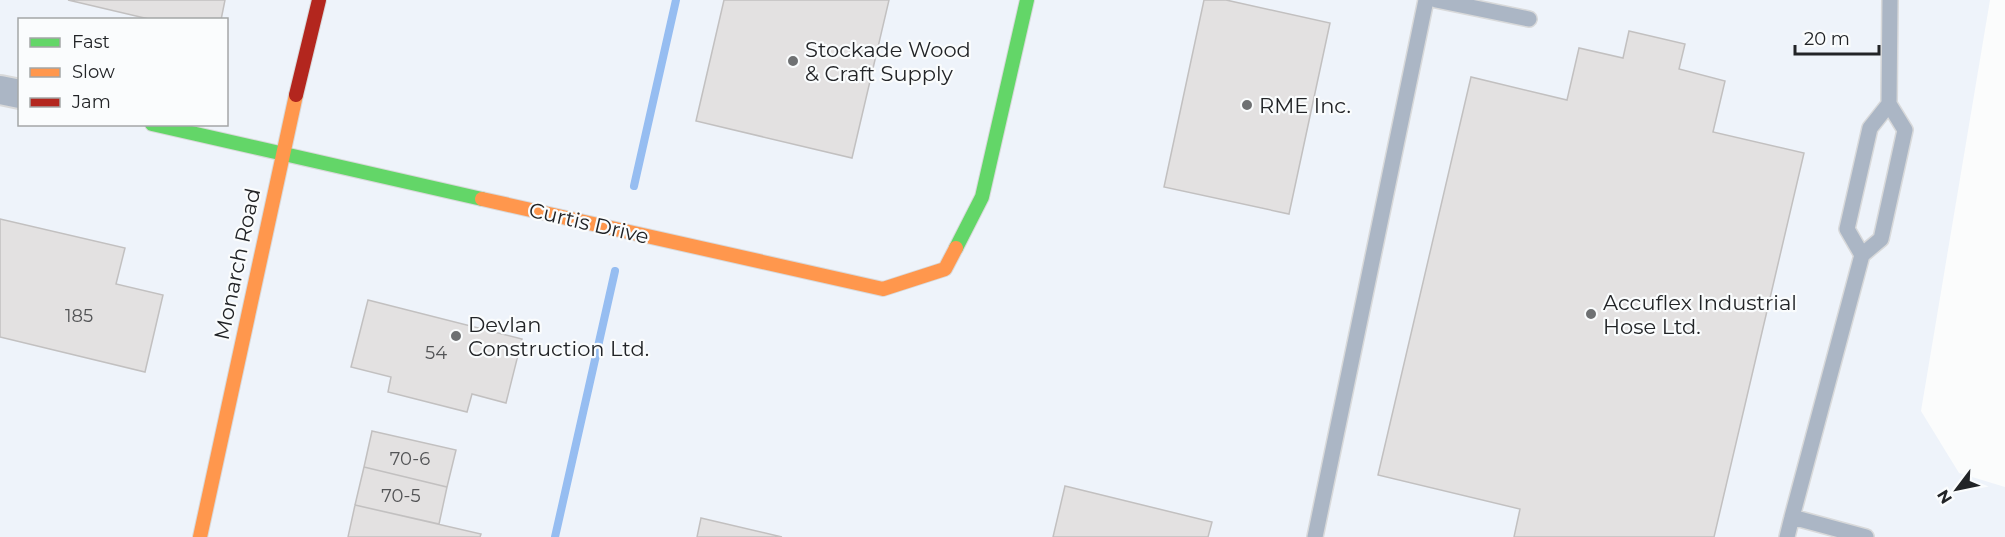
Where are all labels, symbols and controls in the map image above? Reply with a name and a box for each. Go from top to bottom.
legend [18,18,228,126]
scale bar [1795,18,1879,56]
text: 20 m [1804,28,1850,50]
text: Fast [72,31,110,53]
place label: Stockade Wood & Craft Supply [805,37,971,86]
marker: Stockade Wood & Craft Supply [786,54,800,68]
text: Slow [72,61,115,83]
text: Jam [71,91,111,113]
place label: RME Inc. [1259,93,1351,118]
marker: RME Inc. [1240,98,1254,112]
street label: Monarch Road [209,186,265,342]
street label: Curtis Drive [527,197,651,249]
place label: Accuflex Industrial Hose Ltd. [1603,290,1797,339]
house number: 185 [65,305,93,327]
marker: Accuflex Industrial Hose Ltd. [1584,307,1598,321]
place label: Devlan Construction Ltd. [468,312,649,361]
marker: Devlan Construction Ltd. [449,329,463,343]
house number: 54 [425,342,447,364]
house number: 70-6 [390,448,430,470]
north arrow [1927,459,1987,519]
house number: 70-5 [381,485,421,507]
text: N [1933,486,1956,507]

